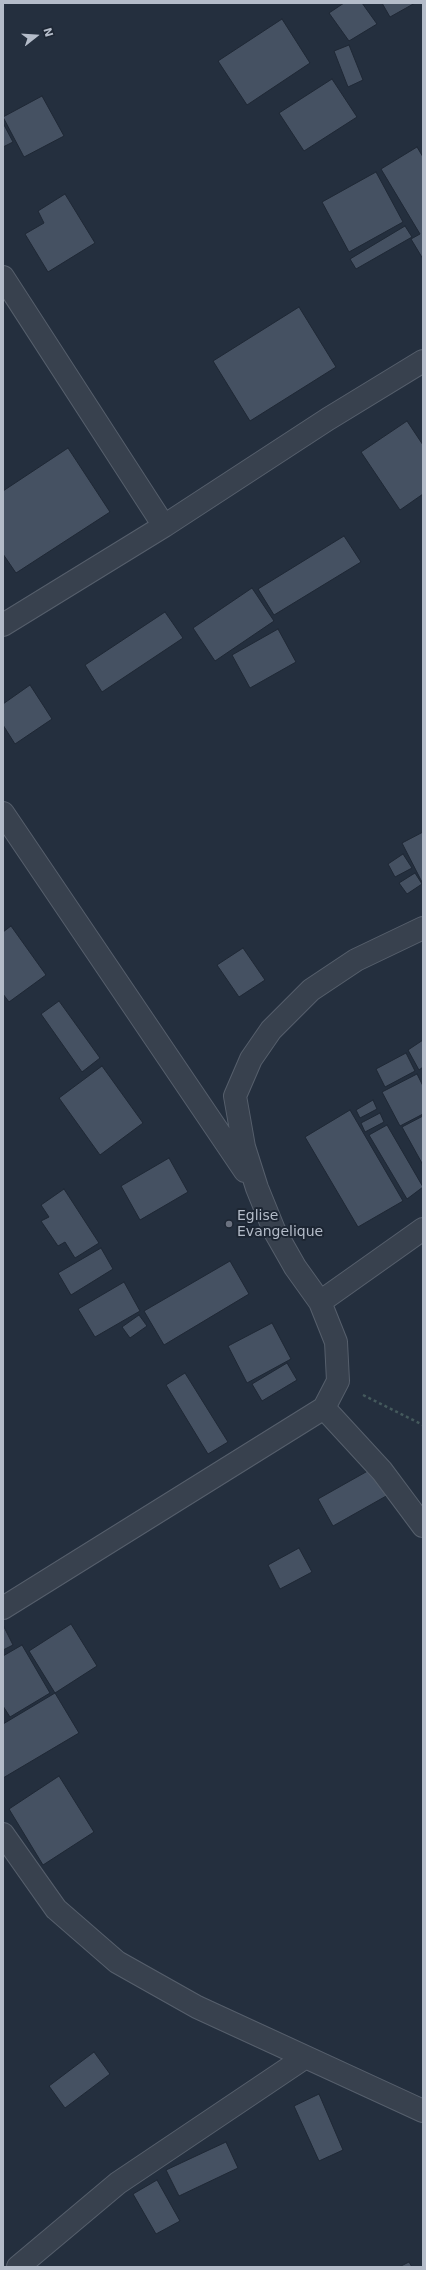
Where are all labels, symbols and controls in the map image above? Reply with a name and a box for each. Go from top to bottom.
north arrow [16,16,56,56]
text: N [40,26,56,39]
place label: Eglise Evangelique [237,1208,323,1240]
marker: Eglise Evangelique [224,1219,234,1229]

